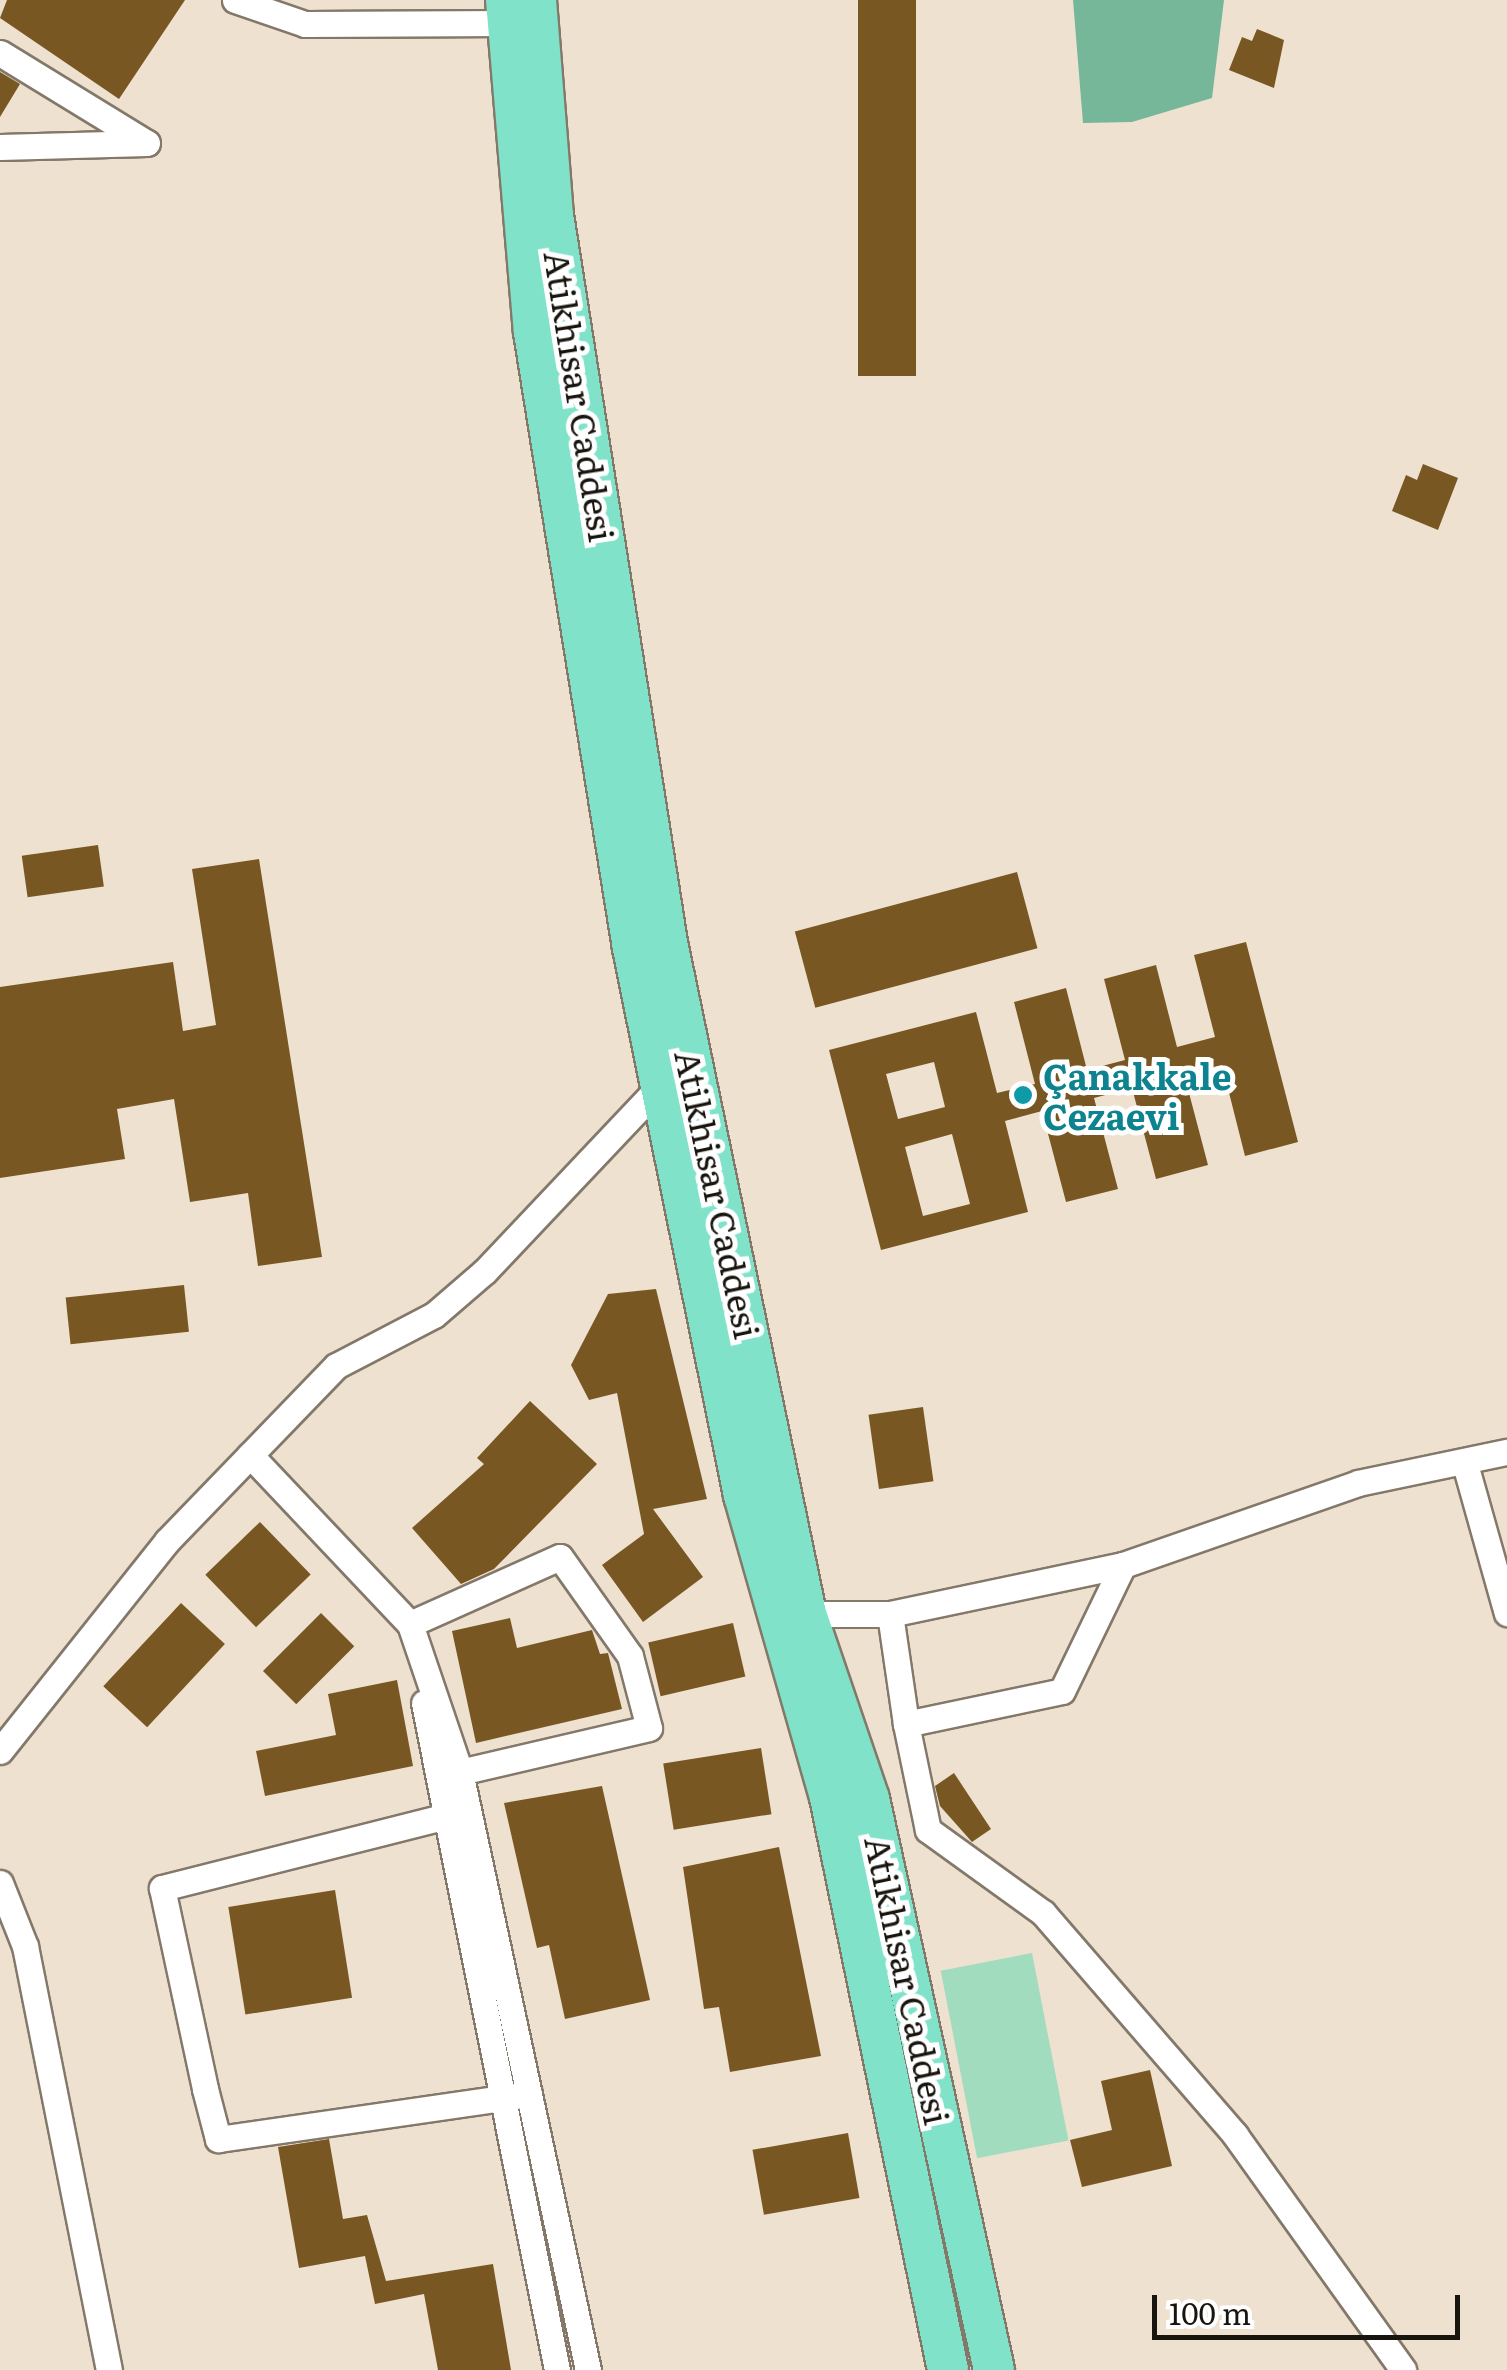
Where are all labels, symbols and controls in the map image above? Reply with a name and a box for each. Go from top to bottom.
street label: Atikhisar Caddesi [537,248,625,544]
street label: Atikhisar Caddesi [668,1046,770,1342]
place label: Çanakkale Cezaevi [1043,1054,1232,1136]
marker: Çanakkale Cezaevi [1012,1084,1034,1106]
street label: Atikhisar Caddesi [858,1832,960,2128]
scale bar [1157,2275,1464,2337]
text: 100 m [1169,2290,1251,2334]

